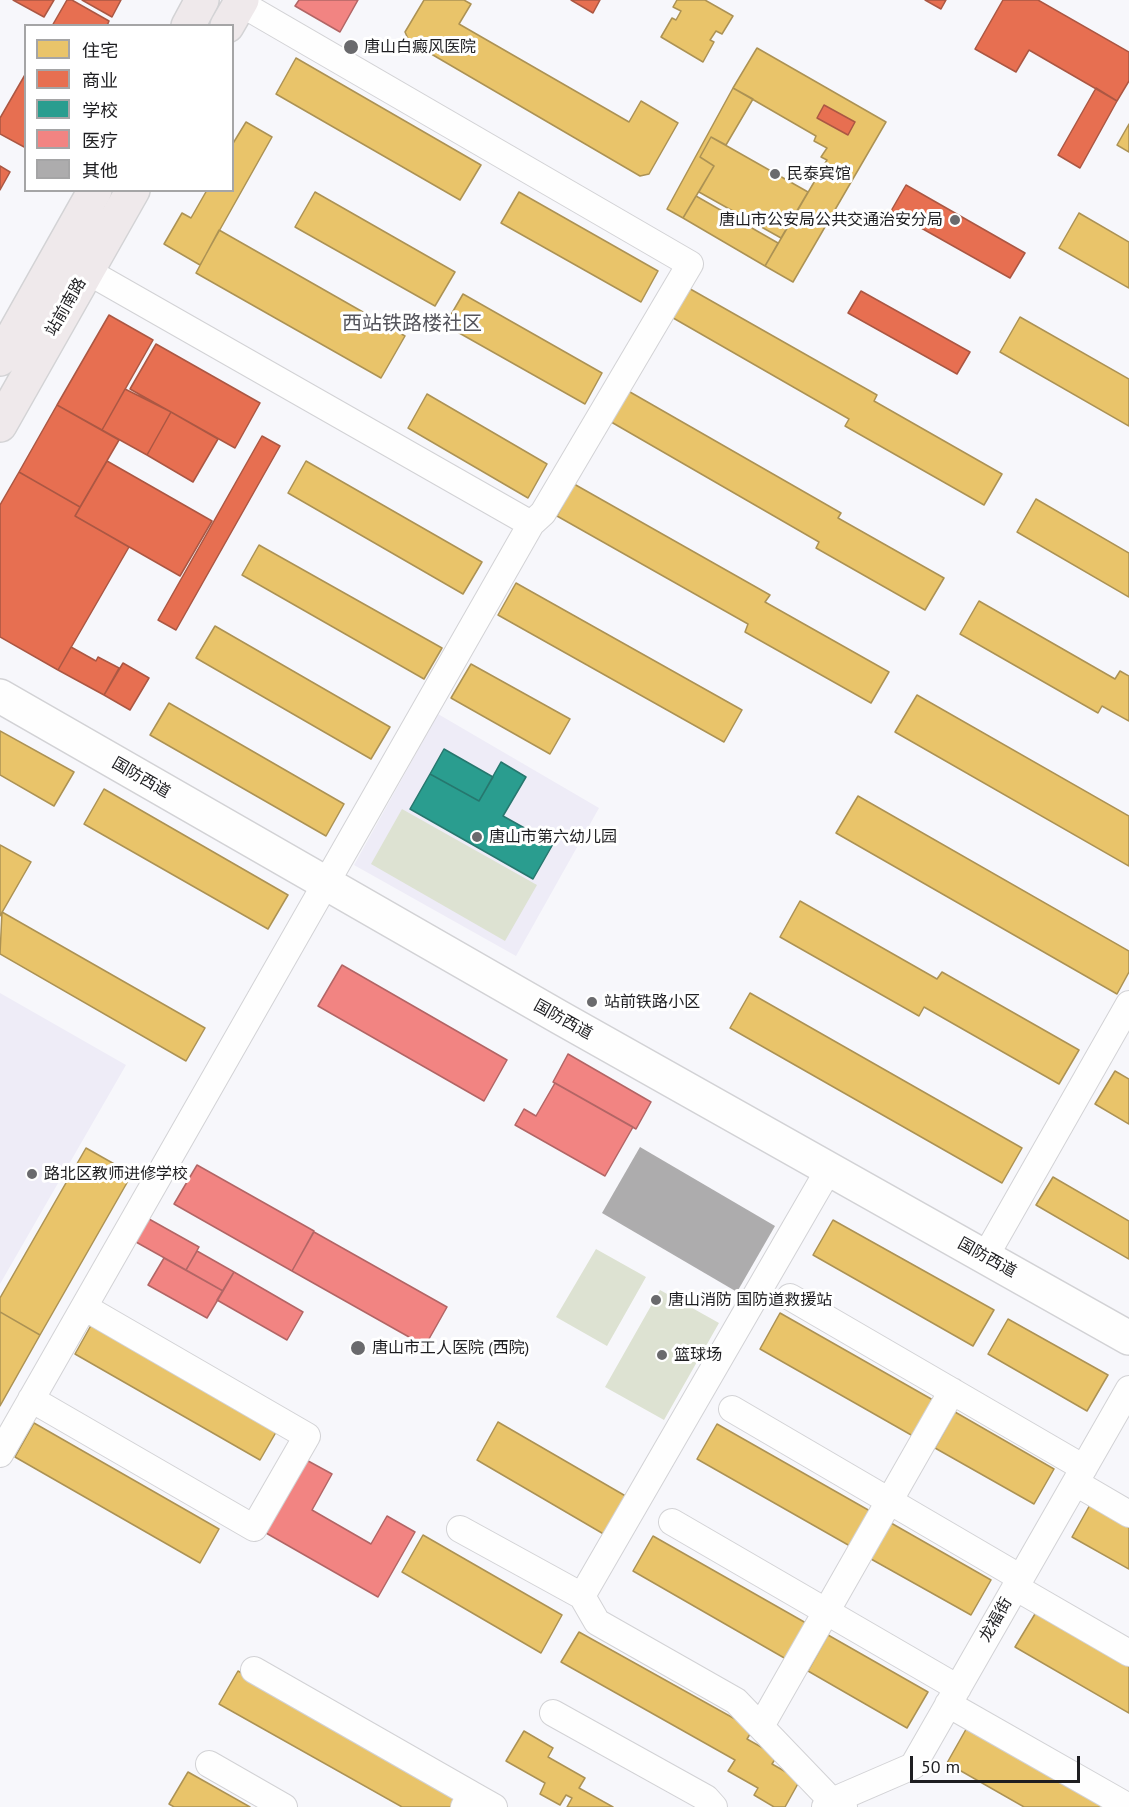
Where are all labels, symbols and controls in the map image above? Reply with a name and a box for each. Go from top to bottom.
legend [24,24,234,192]
place label: 唐山白癜风医院 [364,37,476,57]
marker: 唐山白癜风医院 [342,38,360,56]
text: 住宅 [82,39,118,62]
text: 商业 [82,69,118,92]
text: 学校 [82,99,118,122]
text: 医疗 [82,129,118,152]
text: 其他 [82,159,118,182]
place label: 民泰宾馆 [787,164,851,184]
marker: 民泰宾馆 [768,167,782,181]
place label: 唐山市公安局公共交通治安分局 [719,210,943,230]
marker: 唐山市公安局公共交通治安分局 [948,213,962,227]
street label: 站前南路 [42,274,90,340]
district label: 西站铁路楼社区 [342,312,482,336]
street label: 国防西道 [108,754,174,802]
place label: 唐山市第六幼儿园 [489,827,617,847]
marker: 唐山市第六幼儿园 [470,830,484,844]
place label: 站前铁路小区 [604,992,700,1012]
marker: 站前铁路小区 [585,995,599,1009]
street label: 国防西道 [530,996,596,1044]
place label: 路北区教师进修学校 [44,1164,188,1184]
marker: 路北区教师进修学校 [25,1167,39,1181]
street label: 国防西道 [954,1234,1020,1282]
place label: 唐山消防 国防道救援站 [668,1290,832,1310]
marker: 唐山消防 国防道救援站 [649,1293,663,1307]
place label: 唐山市工人医院 (西院) [372,1338,529,1358]
marker: 唐山市工人医院 (西院) [349,1339,367,1357]
place label: 篮球场 [674,1345,722,1365]
marker: 篮球场 [655,1348,669,1362]
street label: 龙福街 [976,1594,1016,1646]
scale bar [913,1744,1082,1782]
text: 50 m [921,1755,960,1778]

